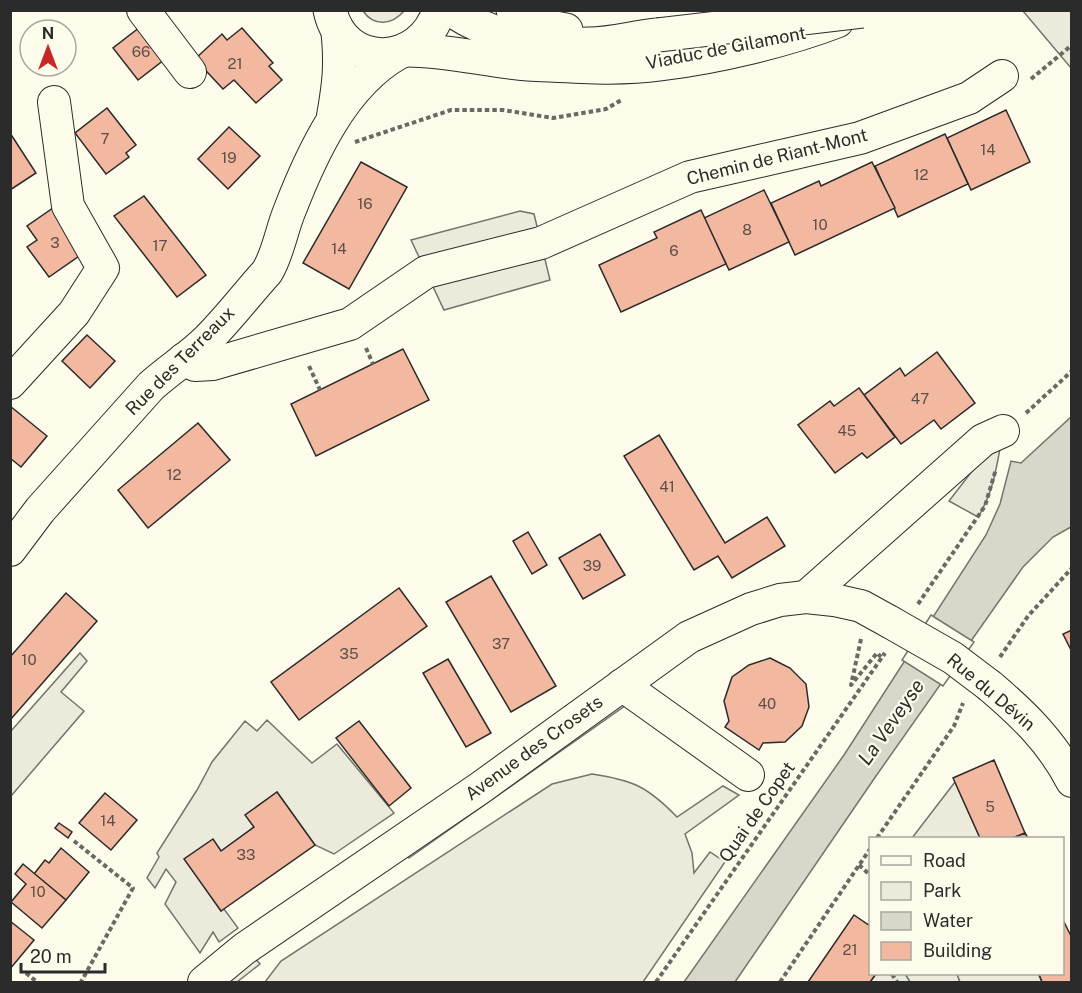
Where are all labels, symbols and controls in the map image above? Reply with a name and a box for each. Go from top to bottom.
north arrow [18,18,78,78]
street label: Viaduc de Gilamont [644,22,808,73]
text: N [42,24,54,43]
house number: 66 [132,43,150,60]
house number: 21 [227,55,243,72]
street label: Chemin de Riant-Mont [684,124,869,189]
house number: 7 [100,130,110,147]
house number: 14 [980,141,996,158]
house number: 19 [221,149,237,166]
house number: 12 [913,166,929,183]
house number: 16 [357,195,373,212]
house number: 10 [812,216,828,233]
house number: 8 [742,221,752,238]
house number: 3 [50,234,60,251]
house number: 17 [152,237,168,254]
house number: 14 [331,240,347,257]
house number: 6 [669,242,679,259]
street label: Rue des Terreaux [121,302,238,419]
house number: 47 [911,390,929,407]
house number: 45 [838,422,856,439]
house number: 12 [166,466,182,483]
house number: 41 [659,478,675,495]
house number: 39 [583,557,601,574]
house number: 37 [492,635,510,652]
house number: 35 [339,645,359,662]
street label: Rue du Dévin [943,649,1040,735]
house number: 10 [21,651,37,668]
water label: La Veveyse [853,674,929,770]
street label: Avenue des Crosets [461,691,606,804]
house number: 40 [758,695,776,712]
street label: Quai de Copet [714,757,799,866]
house number: 5 [985,798,995,815]
house number: 14 [100,812,116,829]
legend [869,837,1064,975]
house number: 33 [237,846,255,863]
text: Road [923,850,966,871]
text: Park [923,880,961,901]
house number: 10 [30,883,46,900]
text: Water [923,910,973,931]
scale bar [21,936,105,974]
text: Building [923,940,992,961]
house number: 21 [842,941,858,958]
text: 20 m [30,946,72,967]

